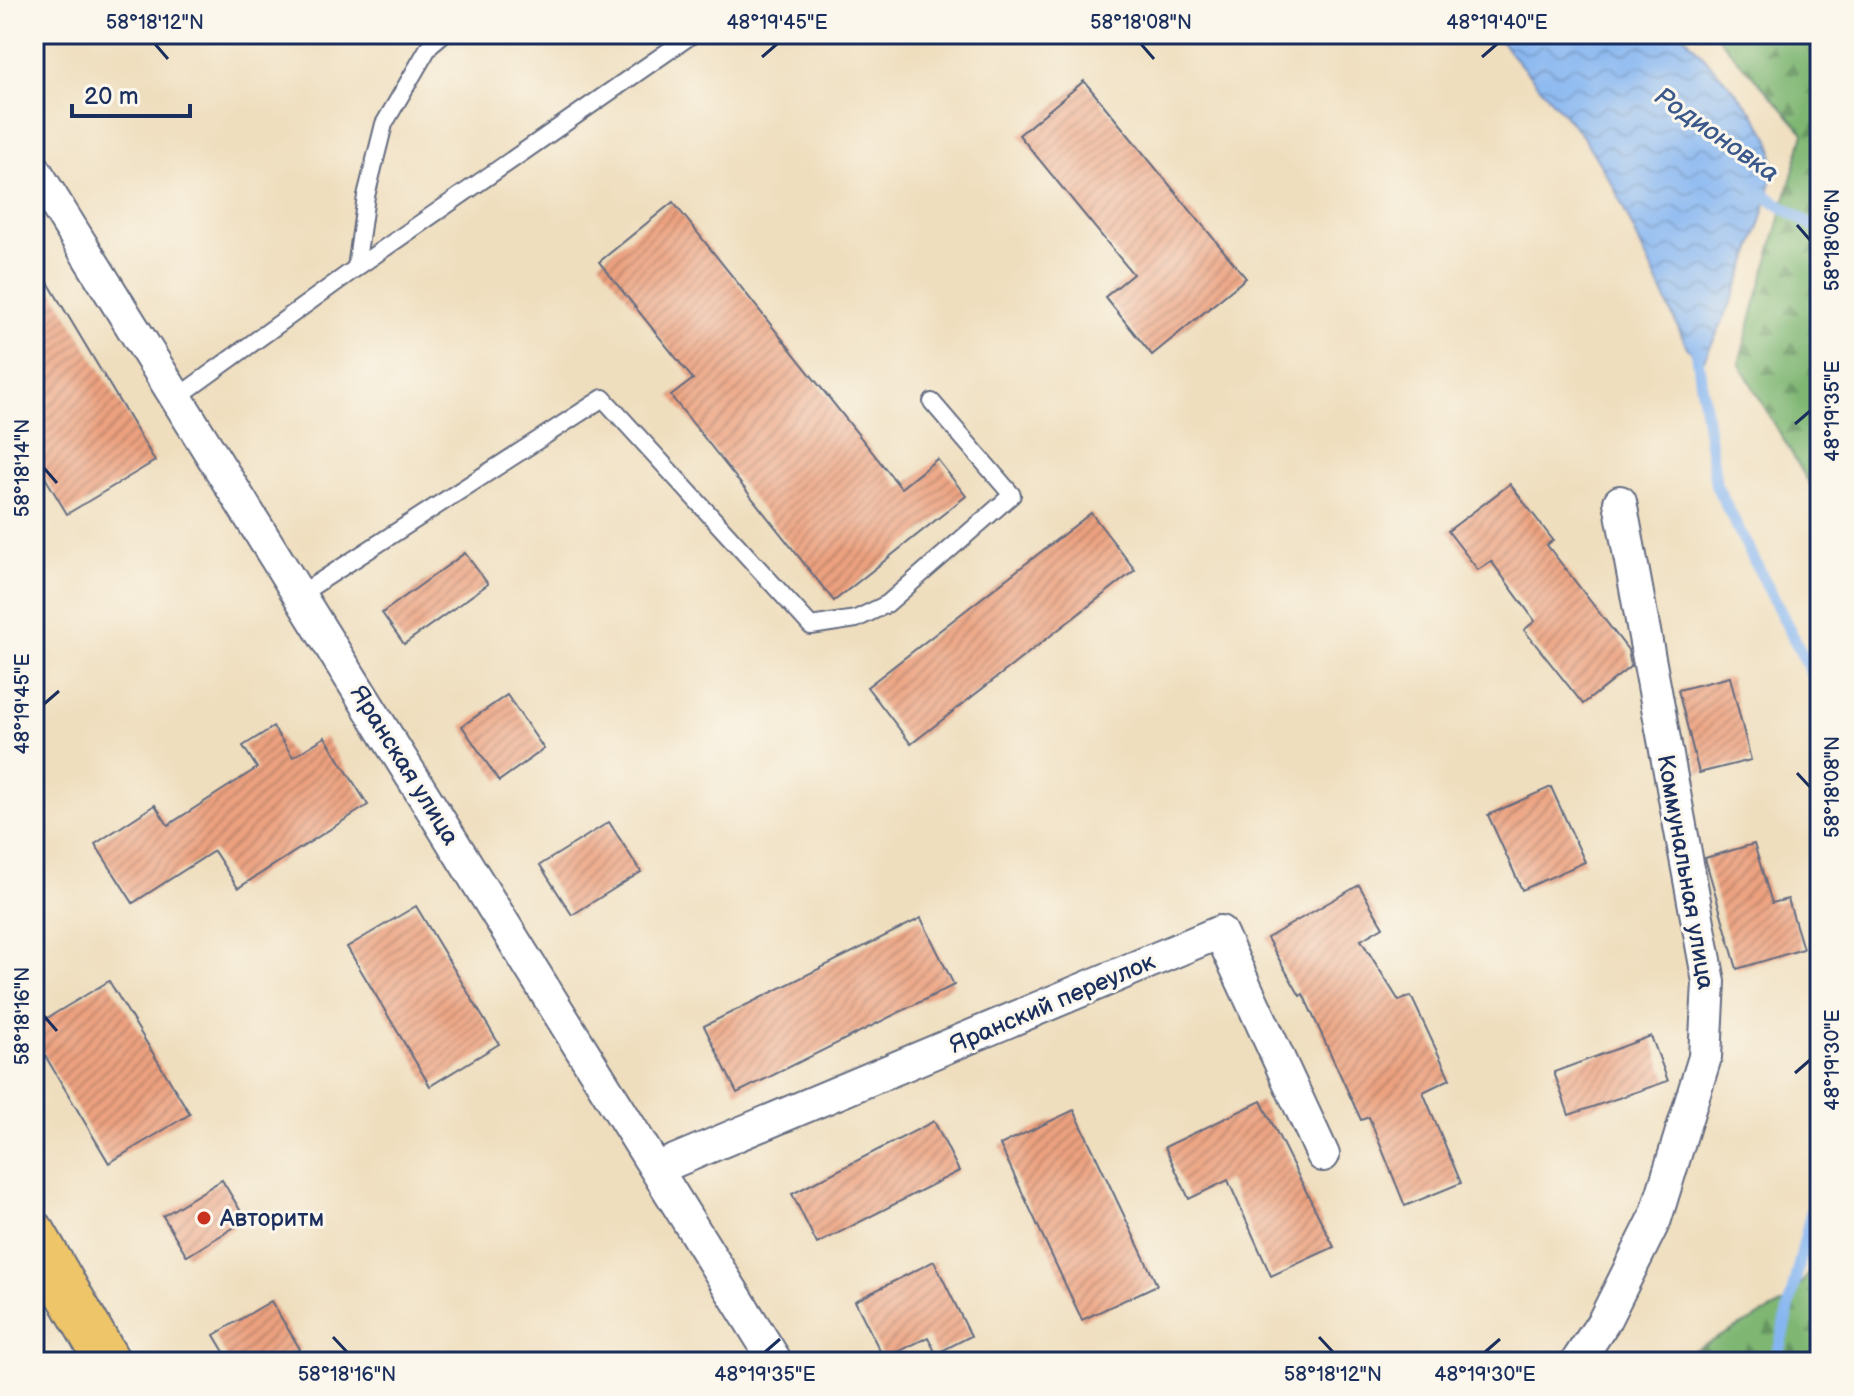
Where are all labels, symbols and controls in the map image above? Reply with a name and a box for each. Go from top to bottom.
text: 58°18'12"N [106,11,204,35]
text: 48°19'45"E [726,11,828,35]
text: 58°18'08"N [1090,11,1192,35]
text: 48°19'40"E [1446,11,1548,35]
scale bar [72,68,190,118]
water label: Родионовка [1648,81,1784,190]
text: 20 m [84,82,139,111]
text: 58°18'06"N [1821,189,1845,291]
text: 48°19'35"E [1821,360,1845,462]
text: 58°18'14"N [11,419,35,517]
text: 48°19'45"E [11,653,35,755]
street label: Яранская улица [344,680,465,850]
text: 58°18'08"N [1821,736,1845,838]
street label: Коммунальная улица [1651,752,1720,992]
street label: Яранский переулок [945,947,1160,1060]
text: 58°18'16"N [11,967,35,1065]
text: 48°19'30"E [1821,1009,1845,1111]
place label: Авторитм [219,1204,324,1233]
marker: Авторитм [195,1209,213,1227]
text: 58°18'16"N [298,1363,396,1387]
text: 48°19'35"E [714,1363,816,1387]
text: 58°18'12"N [1284,1363,1382,1387]
text: 48°19'30"E [1434,1363,1536,1387]

